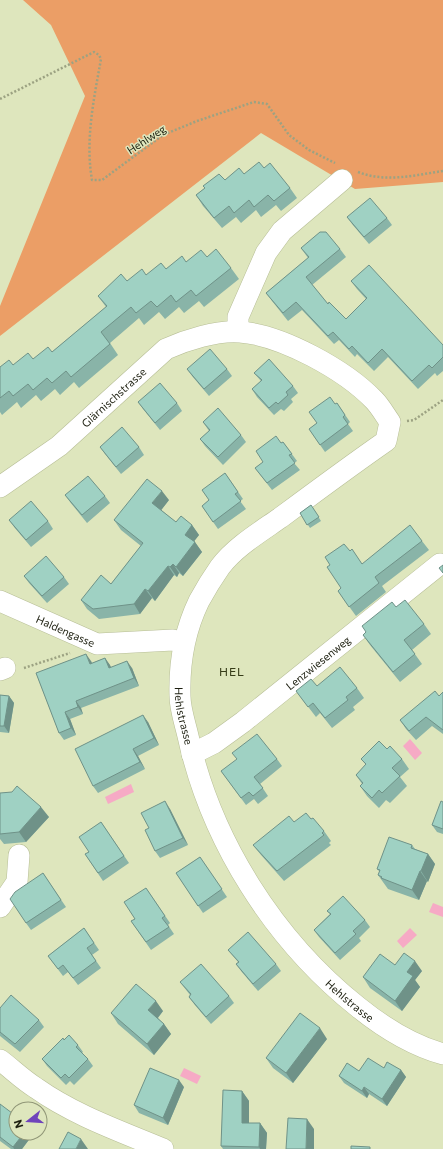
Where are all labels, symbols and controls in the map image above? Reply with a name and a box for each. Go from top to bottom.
street label: Hehlweg [124,122,168,156]
street label: Glärnischstrasse [78,364,148,429]
street label: Haldengasse [34,612,97,649]
street label: Lenzwiesenweg [283,632,352,692]
district label: HEL [219,664,245,678]
street label: Hehlstrasse [173,687,196,746]
street label: Hehlstrasse [323,976,377,1024]
north arrow [8,1101,48,1141]
text: N [11,1118,25,1130]

